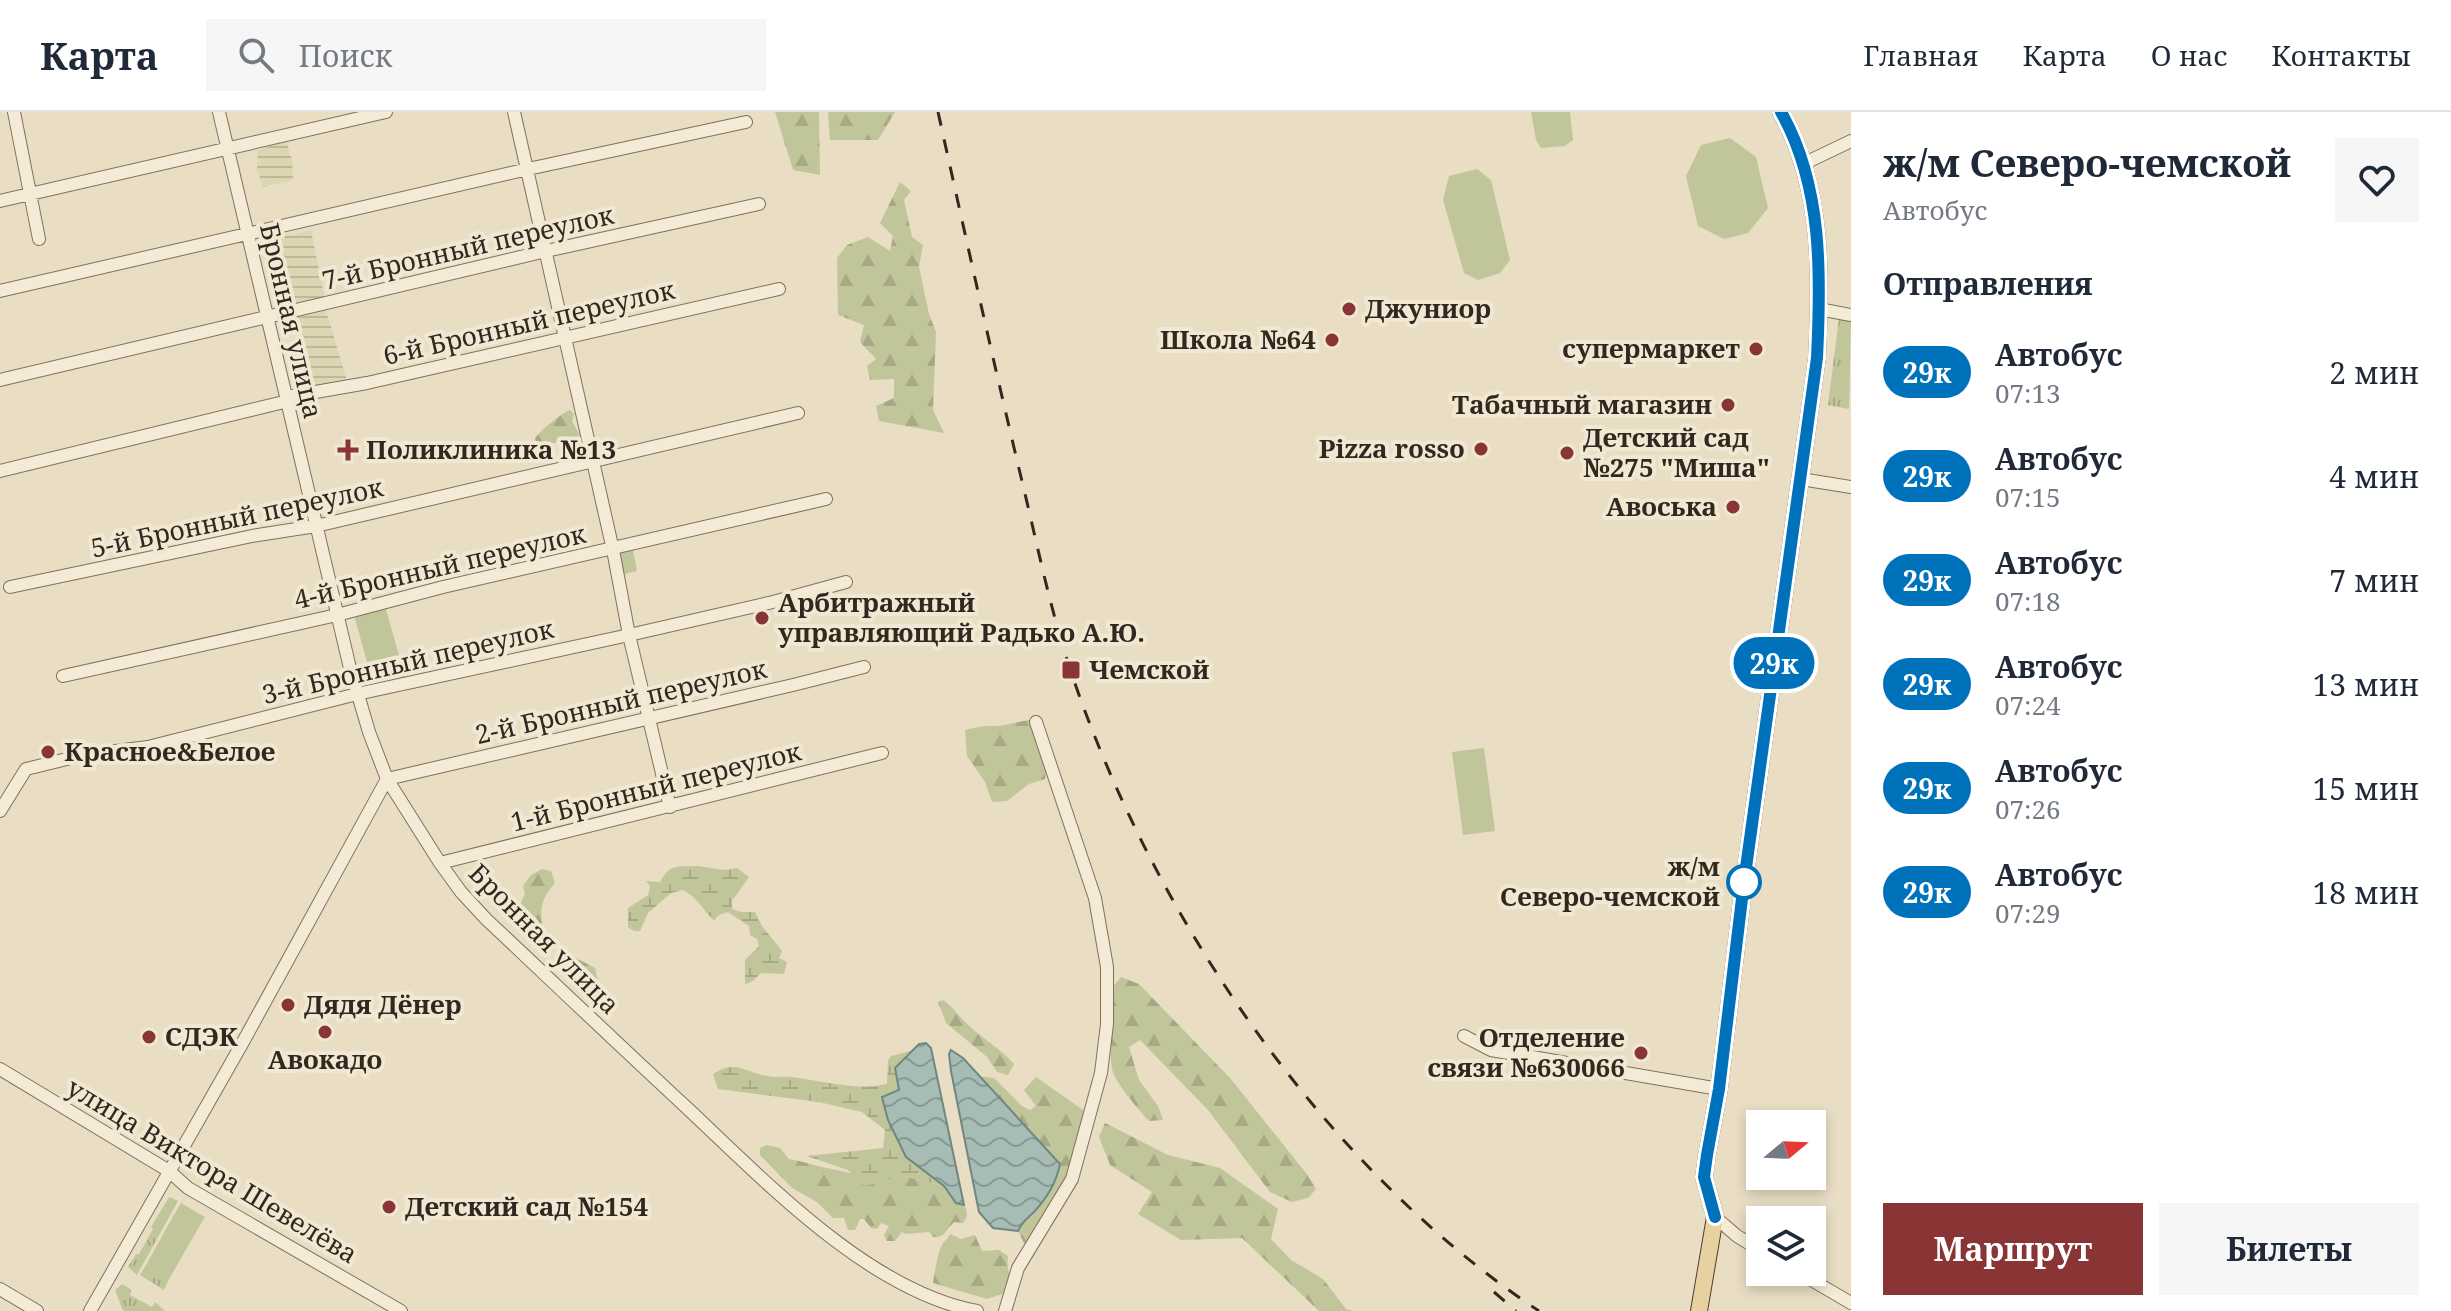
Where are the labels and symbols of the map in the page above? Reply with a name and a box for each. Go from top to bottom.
street label: 7-й Бронный переулок [319,196,618,298]
street label: Бронная улица [252,220,332,422]
street label: 6-й Бронный переулок [380,271,679,373]
place label: Джуниор [1365,290,1491,326]
marker: Джуниор [1340,300,1358,318]
place label: Школа №64 [1160,321,1316,357]
place label: супермаркет [1562,330,1741,366]
marker: Школа №64 [1323,331,1341,349]
marker: супермаркет [1747,340,1765,358]
place label: Табачный магазин [1452,386,1712,422]
marker: Табачный магазин [1719,396,1737,414]
place label: Детский сад №275 "Миша" [1583,419,1770,485]
place label: Pizza rosso [1319,430,1465,466]
place label: Поликлиника №13 [366,431,616,467]
marker: Поликлиника №13 [337,439,359,461]
marker: Pizza rosso [1472,440,1490,458]
marker: Детский сад №275 "Миша" [1558,444,1576,462]
street label: 5-й Бронный переулок [87,468,387,566]
place label: Авоська [1606,488,1717,524]
marker: Авоська [1724,498,1742,516]
street label: 4-й Бронный переулок [291,515,590,617]
place label: Арбитражный управляющий Радько А.Ю. [778,584,1145,650]
marker: Арбитражный управляющий Радько А.Ю. [753,609,771,627]
street label: 3-й Бронный переулок [259,610,558,712]
line badge: 29к [1728,637,1820,689]
street label: 2-й Бронный переулок [472,650,771,752]
place label: Чемской [1089,651,1210,687]
marker: Чемской [1060,659,1082,681]
street label: 1-й Бронный переулок [507,732,805,840]
place label: Красное&Белое [64,733,275,769]
marker: Красное&Белое [39,743,57,761]
place label: ж/м Северо-чемской [1500,848,1720,914]
street label: Бронная улица [461,855,628,1022]
marker: ж/м Северо-чемской [1727,865,1761,899]
place label: Дядя Дёнер [304,986,461,1022]
marker: Дядя Дёнер [279,996,297,1014]
place label: СДЭК [165,1018,238,1054]
place label: Отделение связи №630066 [1427,1019,1625,1085]
marker: Авокадо [316,1023,334,1041]
marker: СДЭК [140,1028,158,1046]
place label: Авокадо [268,1041,382,1077]
marker: Отделение связи №630066 [1632,1044,1650,1062]
street label: улица Виктора Шевелёва [60,1069,365,1271]
north arrow [1746,1110,1826,1190]
place label: Детский сад №154 [405,1188,649,1224]
marker: Детский сад №154 [380,1198,398,1216]

